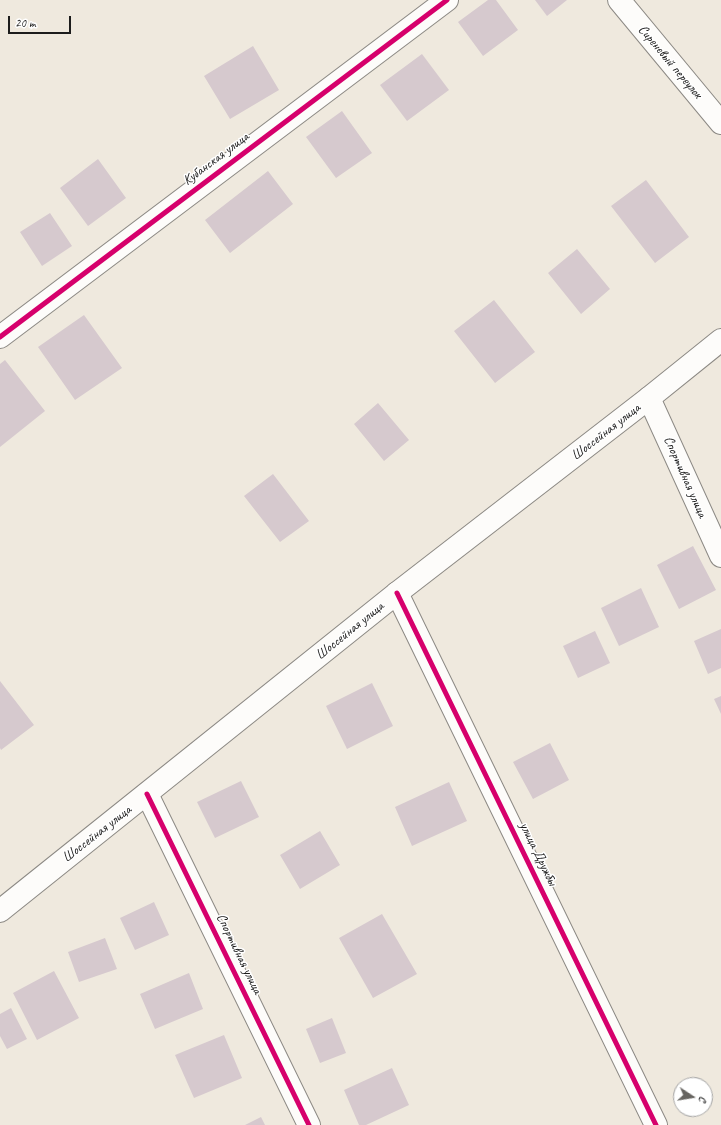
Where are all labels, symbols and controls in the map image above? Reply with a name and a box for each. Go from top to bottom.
scale bar [10,8,73,34]
text: 20 m [15,15,35,31]
street label: Сиреневый переулок [634,22,706,102]
street label: Кубанская улица [180,129,252,189]
street label: Шоссейная улица [568,400,644,464]
street label: Спортивная улица [660,434,710,520]
street label: Шоссейная улица [312,598,388,664]
street label: Шоссейная улица [59,802,135,866]
street label: улица Дружбы [515,819,561,889]
street label: Спортивная улица [212,911,266,997]
north arrow [673,1077,713,1117]
text: С [696,1095,711,1103]

